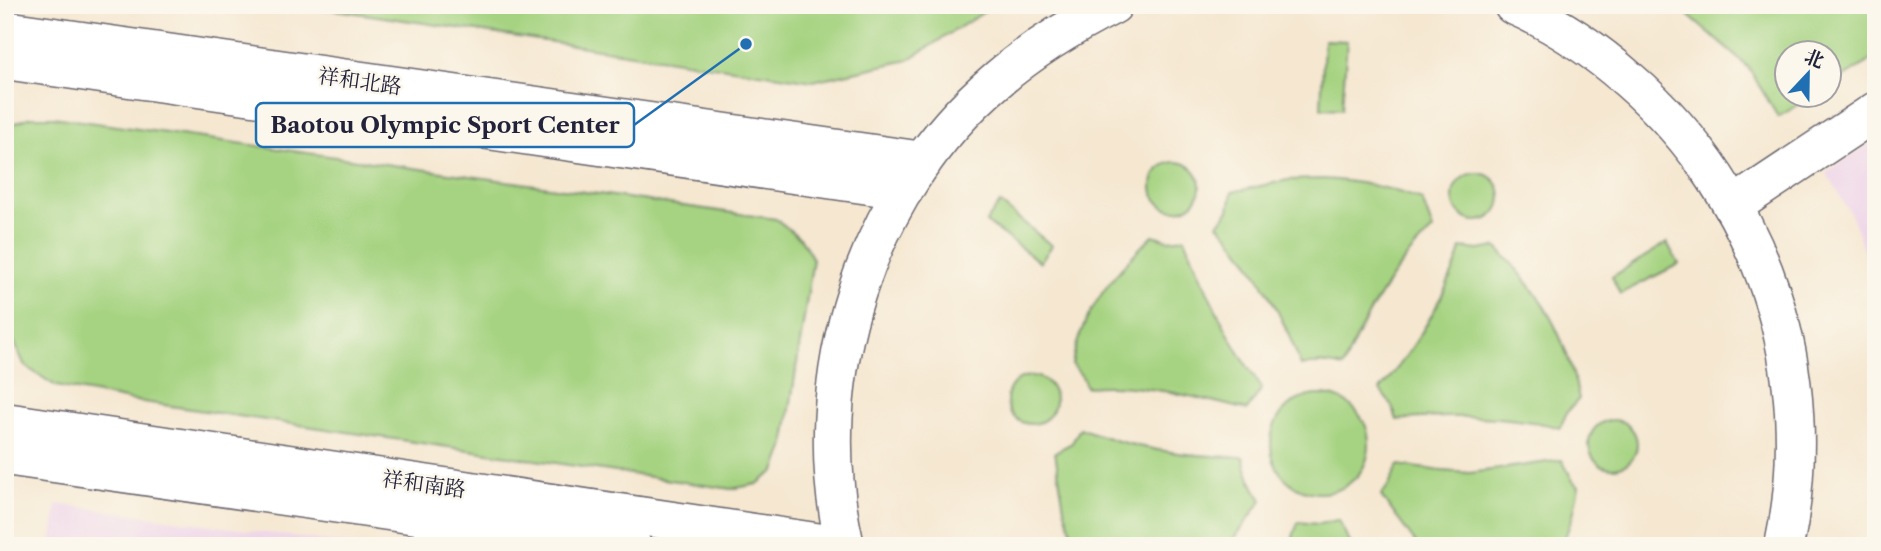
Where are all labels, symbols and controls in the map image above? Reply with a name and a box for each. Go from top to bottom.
north arrow [1772,38,1842,108]
text: 北 [1801,44,1827,73]
street label: 祥和北路 [317,63,403,99]
callout: Baotou Olympic Sport Center [256,103,634,147]
text: Baotou Olympic Sport Center [270,111,621,139]
street label: 祥和南路 [381,466,467,502]

